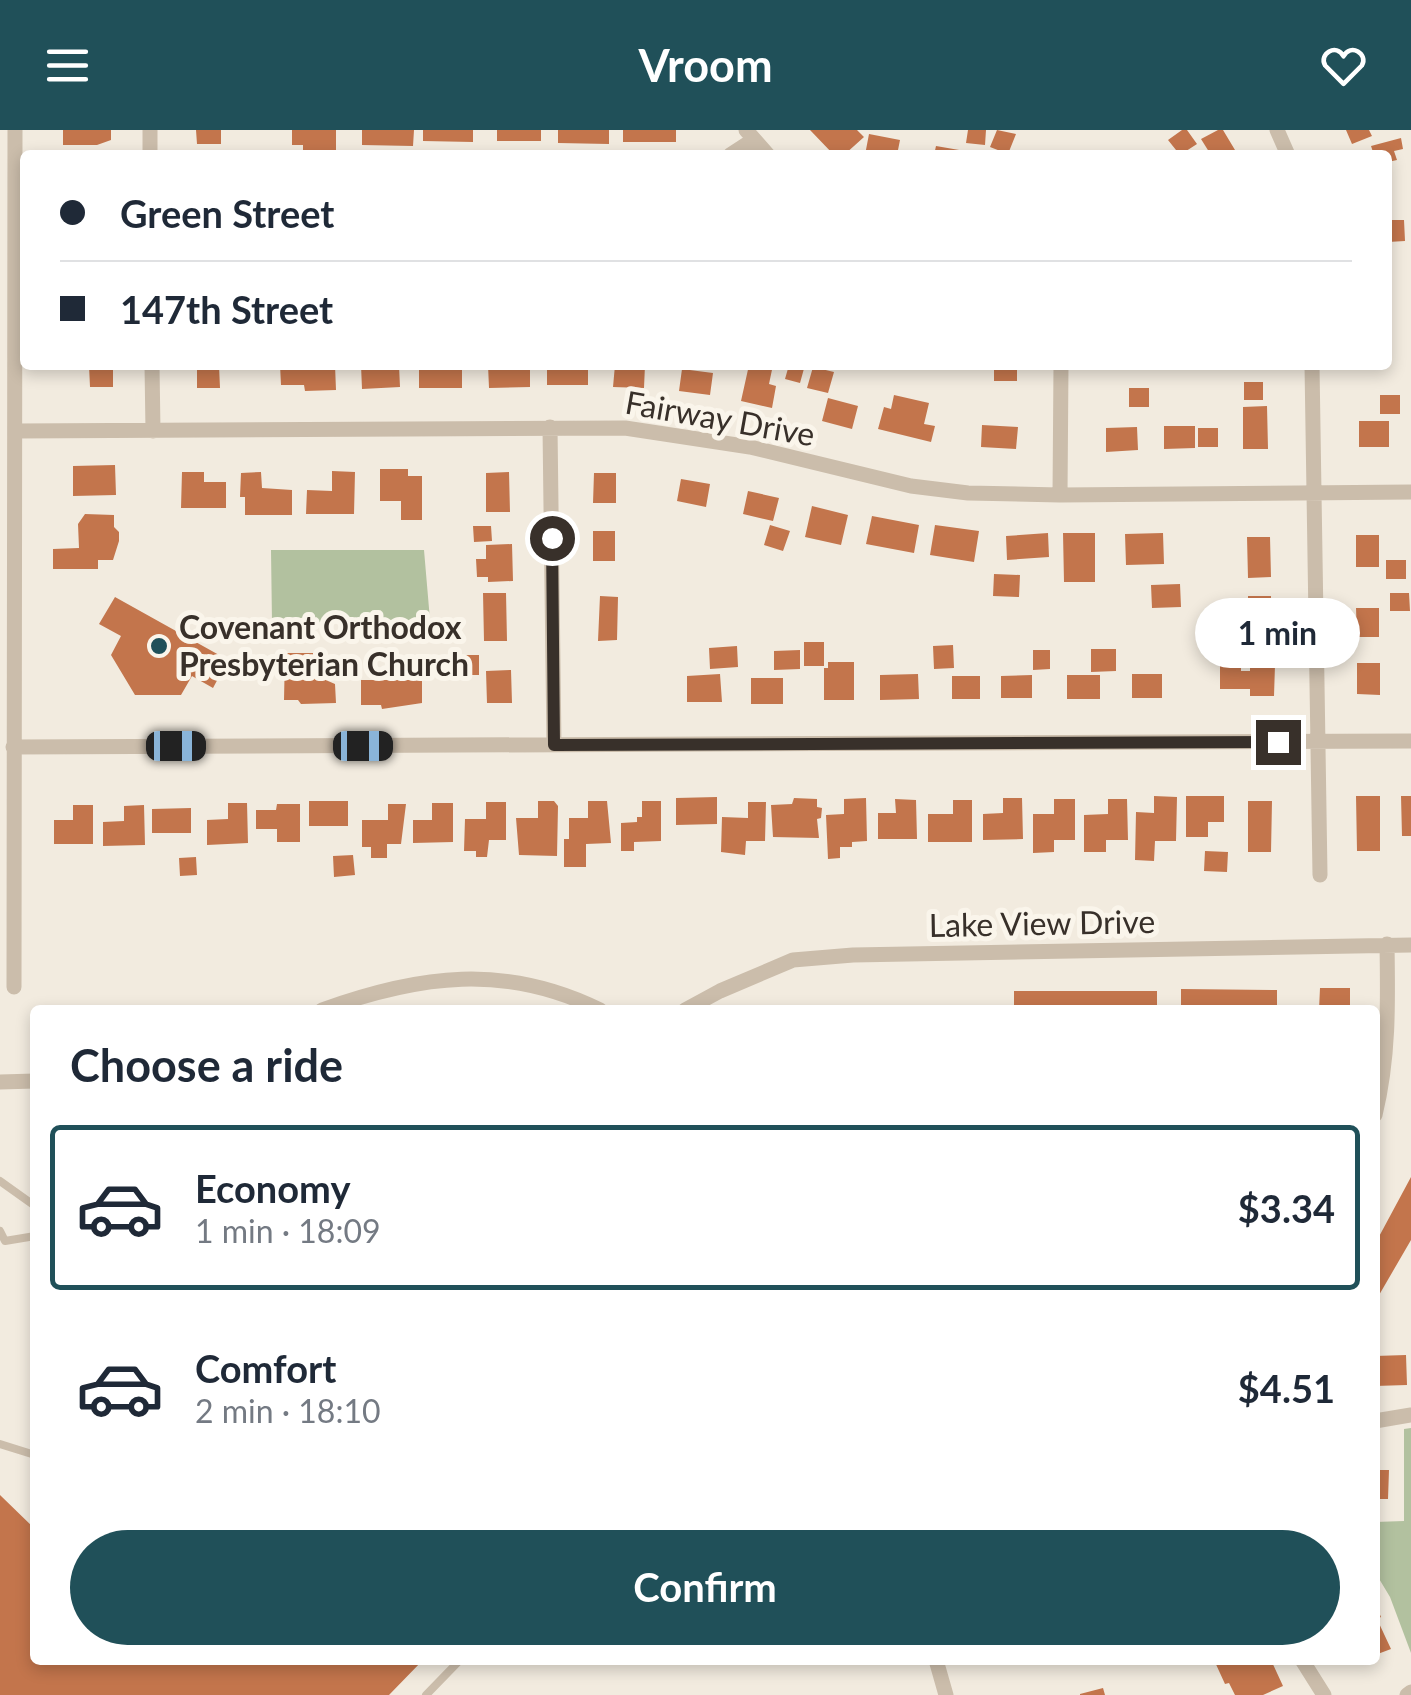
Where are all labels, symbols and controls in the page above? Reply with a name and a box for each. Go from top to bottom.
icon: menu [40,38,95,93]
text: Vroom [638,38,773,92]
icon: heart [1316,38,1371,93]
text: Green Street [120,190,334,236]
text: 147th Street [120,286,333,332]
street label: Fairway Drive [622,382,818,453]
route start [530,516,575,561]
callout: 1 min [1196,597,1360,667]
place label: Covenant Orthodox Presbyterian Church [179,607,469,683]
text: 1 min [1238,613,1317,652]
marker: Covenant Orthodox Presbyterian Church [148,635,170,657]
route end [1256,720,1301,765]
car [146,731,206,761]
car [333,731,393,761]
street label: Lake View Drive [928,901,1156,944]
text: Choose a ride [70,1038,343,1092]
icon: car [75,1163,165,1253]
text: Economy [195,1165,350,1211]
text: $3.34 [1238,1185,1335,1231]
text: 1 min · 18:09 [195,1211,381,1250]
icon: car [75,1343,165,1433]
text: Comfort [195,1345,336,1391]
text: $4.51 [1238,1365,1335,1411]
text: 2 min · 18:10 [195,1391,381,1430]
button: Confirm [70,1530,1340,1645]

